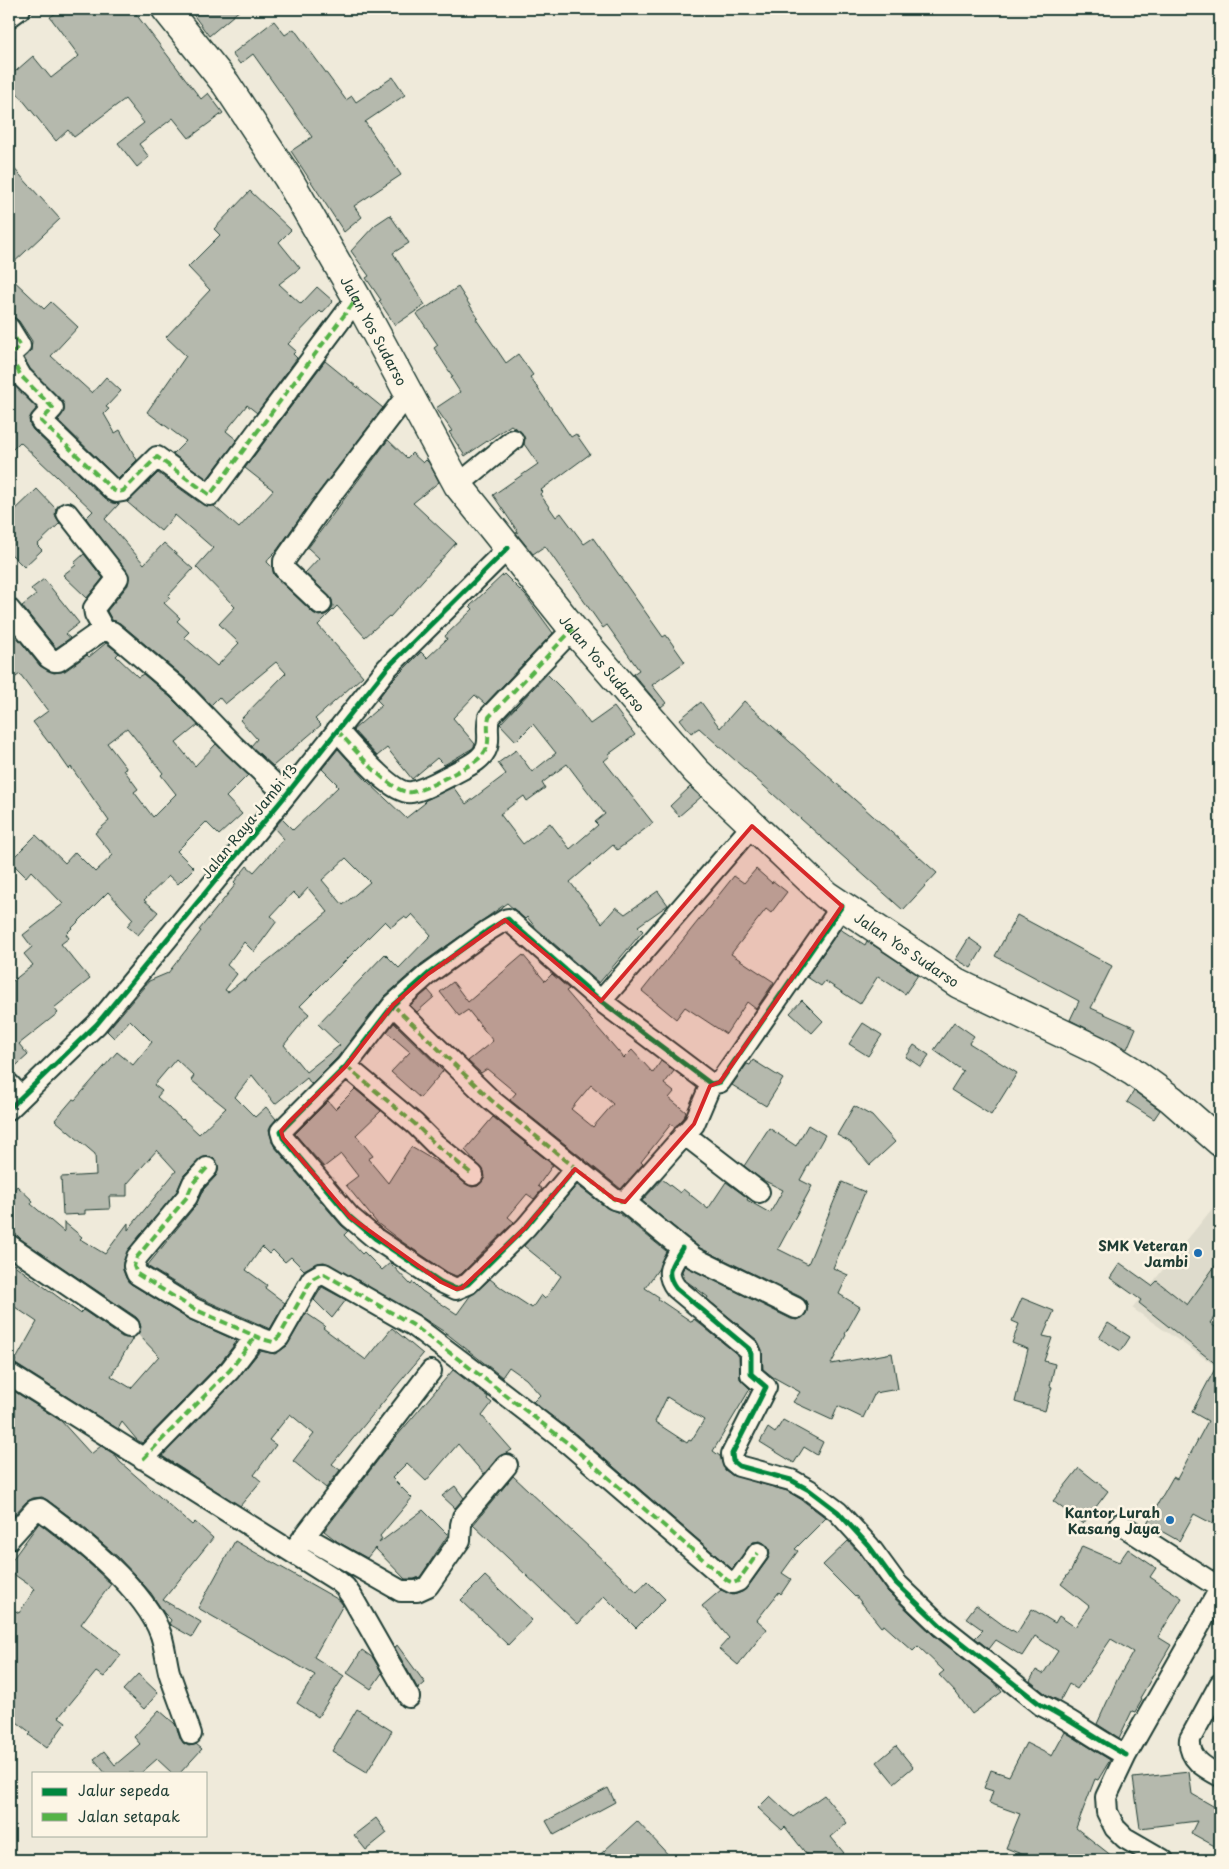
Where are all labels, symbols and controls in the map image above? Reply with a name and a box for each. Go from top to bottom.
street label: Jalan Yos Sudarso [336,272,413,389]
street label: Jalan Yos Sudarso [555,610,651,716]
street label: Jalan Raya Jambi 13 [196,759,302,883]
street label: Jalan Yos Sudarso [851,907,964,992]
place label: SMK Veteran Jambi [1098,1235,1188,1272]
marker: SMK Veteran Jambi [1192,1247,1204,1259]
place label: Kantor Lurah Kasang Jaya [1065,1502,1160,1539]
marker: Kantor Lurah Kasang Jaya [1164,1514,1176,1526]
legend [32,1772,208,1836]
text: Jalur sepeda [78,1778,170,1801]
text: Jalan setapak [78,1804,180,1827]

